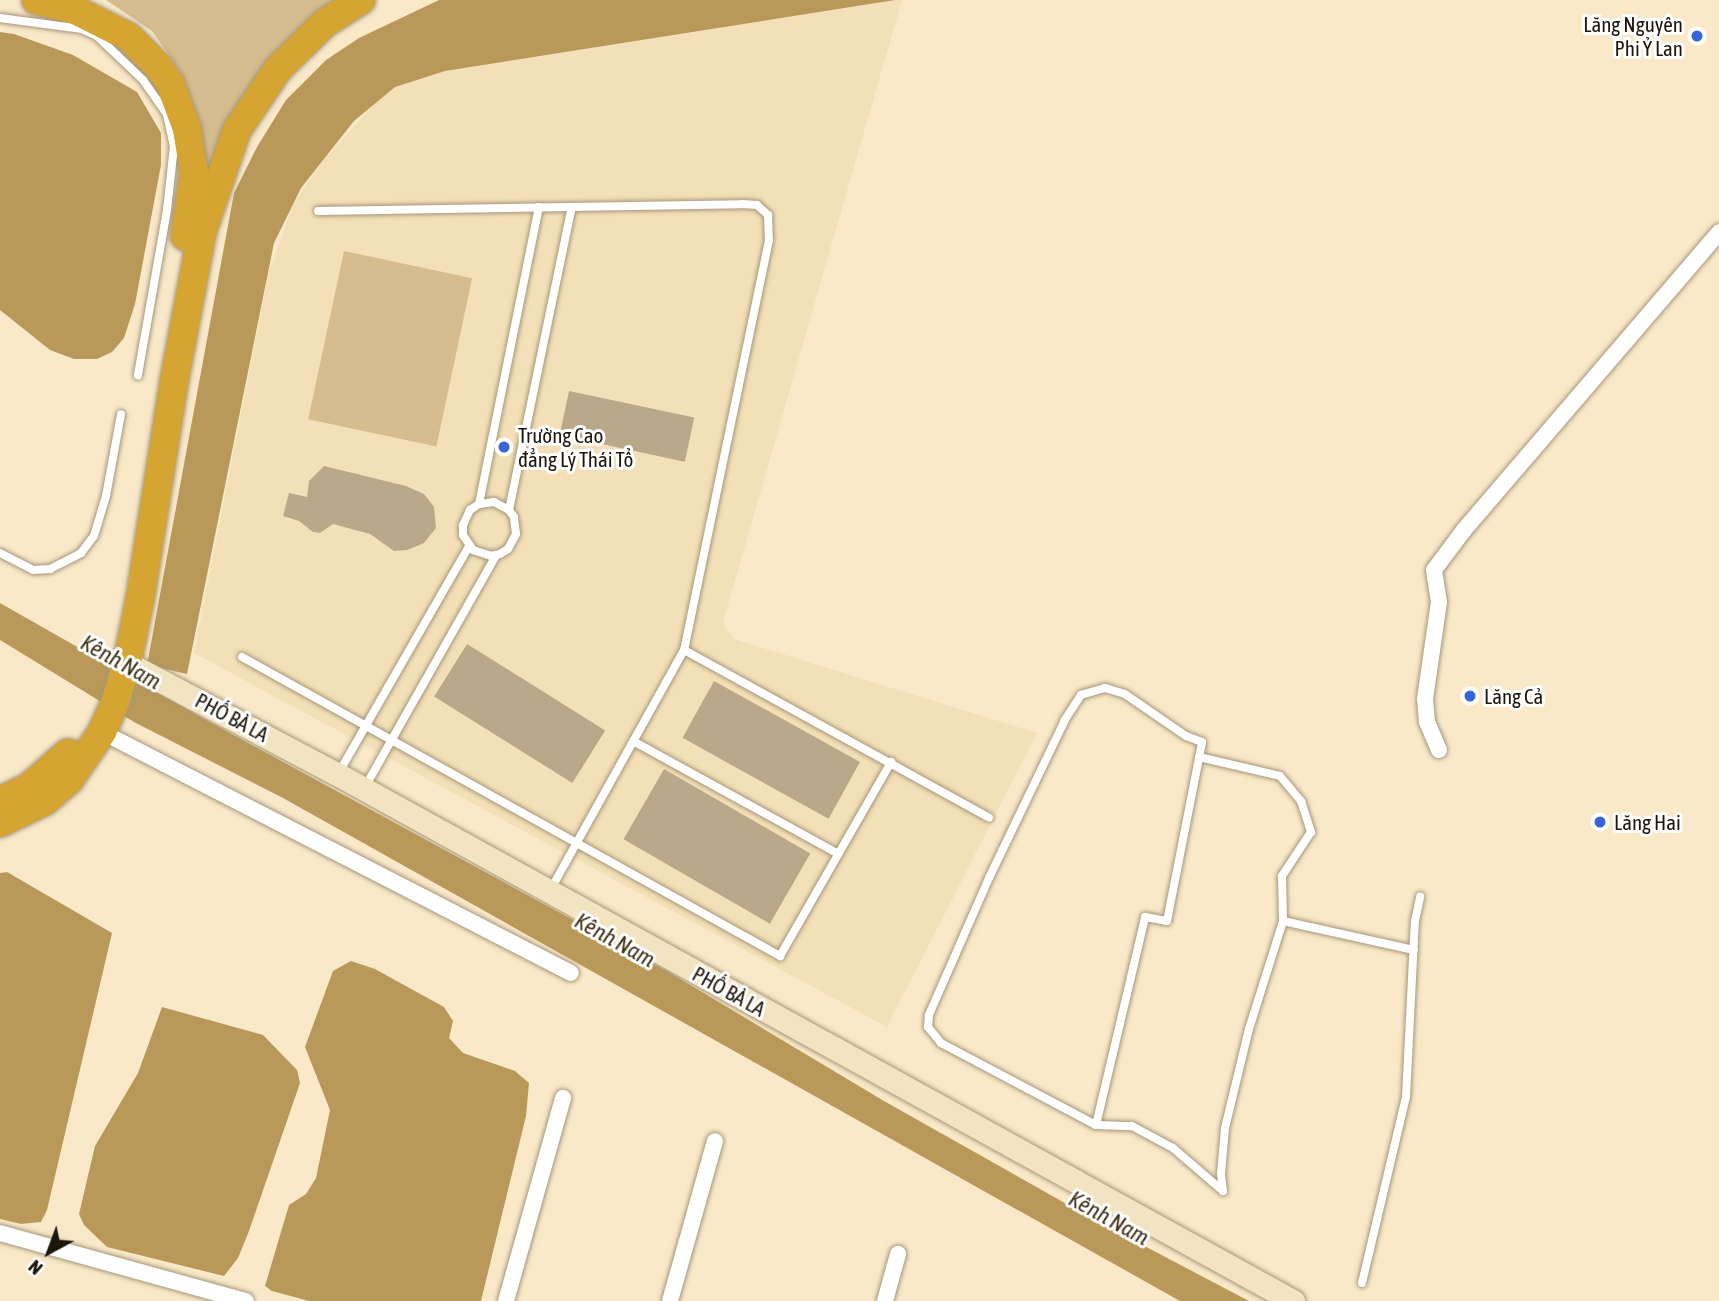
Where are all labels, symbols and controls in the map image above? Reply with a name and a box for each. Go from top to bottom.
place label: Lăng Nguyên Phi Ỷ Lan [1583,11,1683,61]
marker: Lăng Nguyên Phi Ỷ Lan [1689,28,1705,44]
place label: Trường Cao đẳng Lý Thái Tổ [518,422,633,472]
marker: Trường Cao đẳng Lý Thái Tổ [496,439,512,455]
water label: Kênh Nam [76,629,166,695]
place label: Lăng Cả [1484,683,1543,709]
street label: PHỐ BÀ LA [191,687,273,747]
marker: Lăng Cả [1462,688,1478,704]
place label: Lăng Hai [1614,809,1681,835]
marker: Lăng Hai [1592,814,1608,830]
water label: Kênh Nam [570,907,660,973]
street label: PHỐ BÀ LA [688,961,770,1021]
water label: Kênh Nam [1064,1185,1154,1251]
north arrow [14,1217,84,1287]
text: N [24,1256,47,1280]

